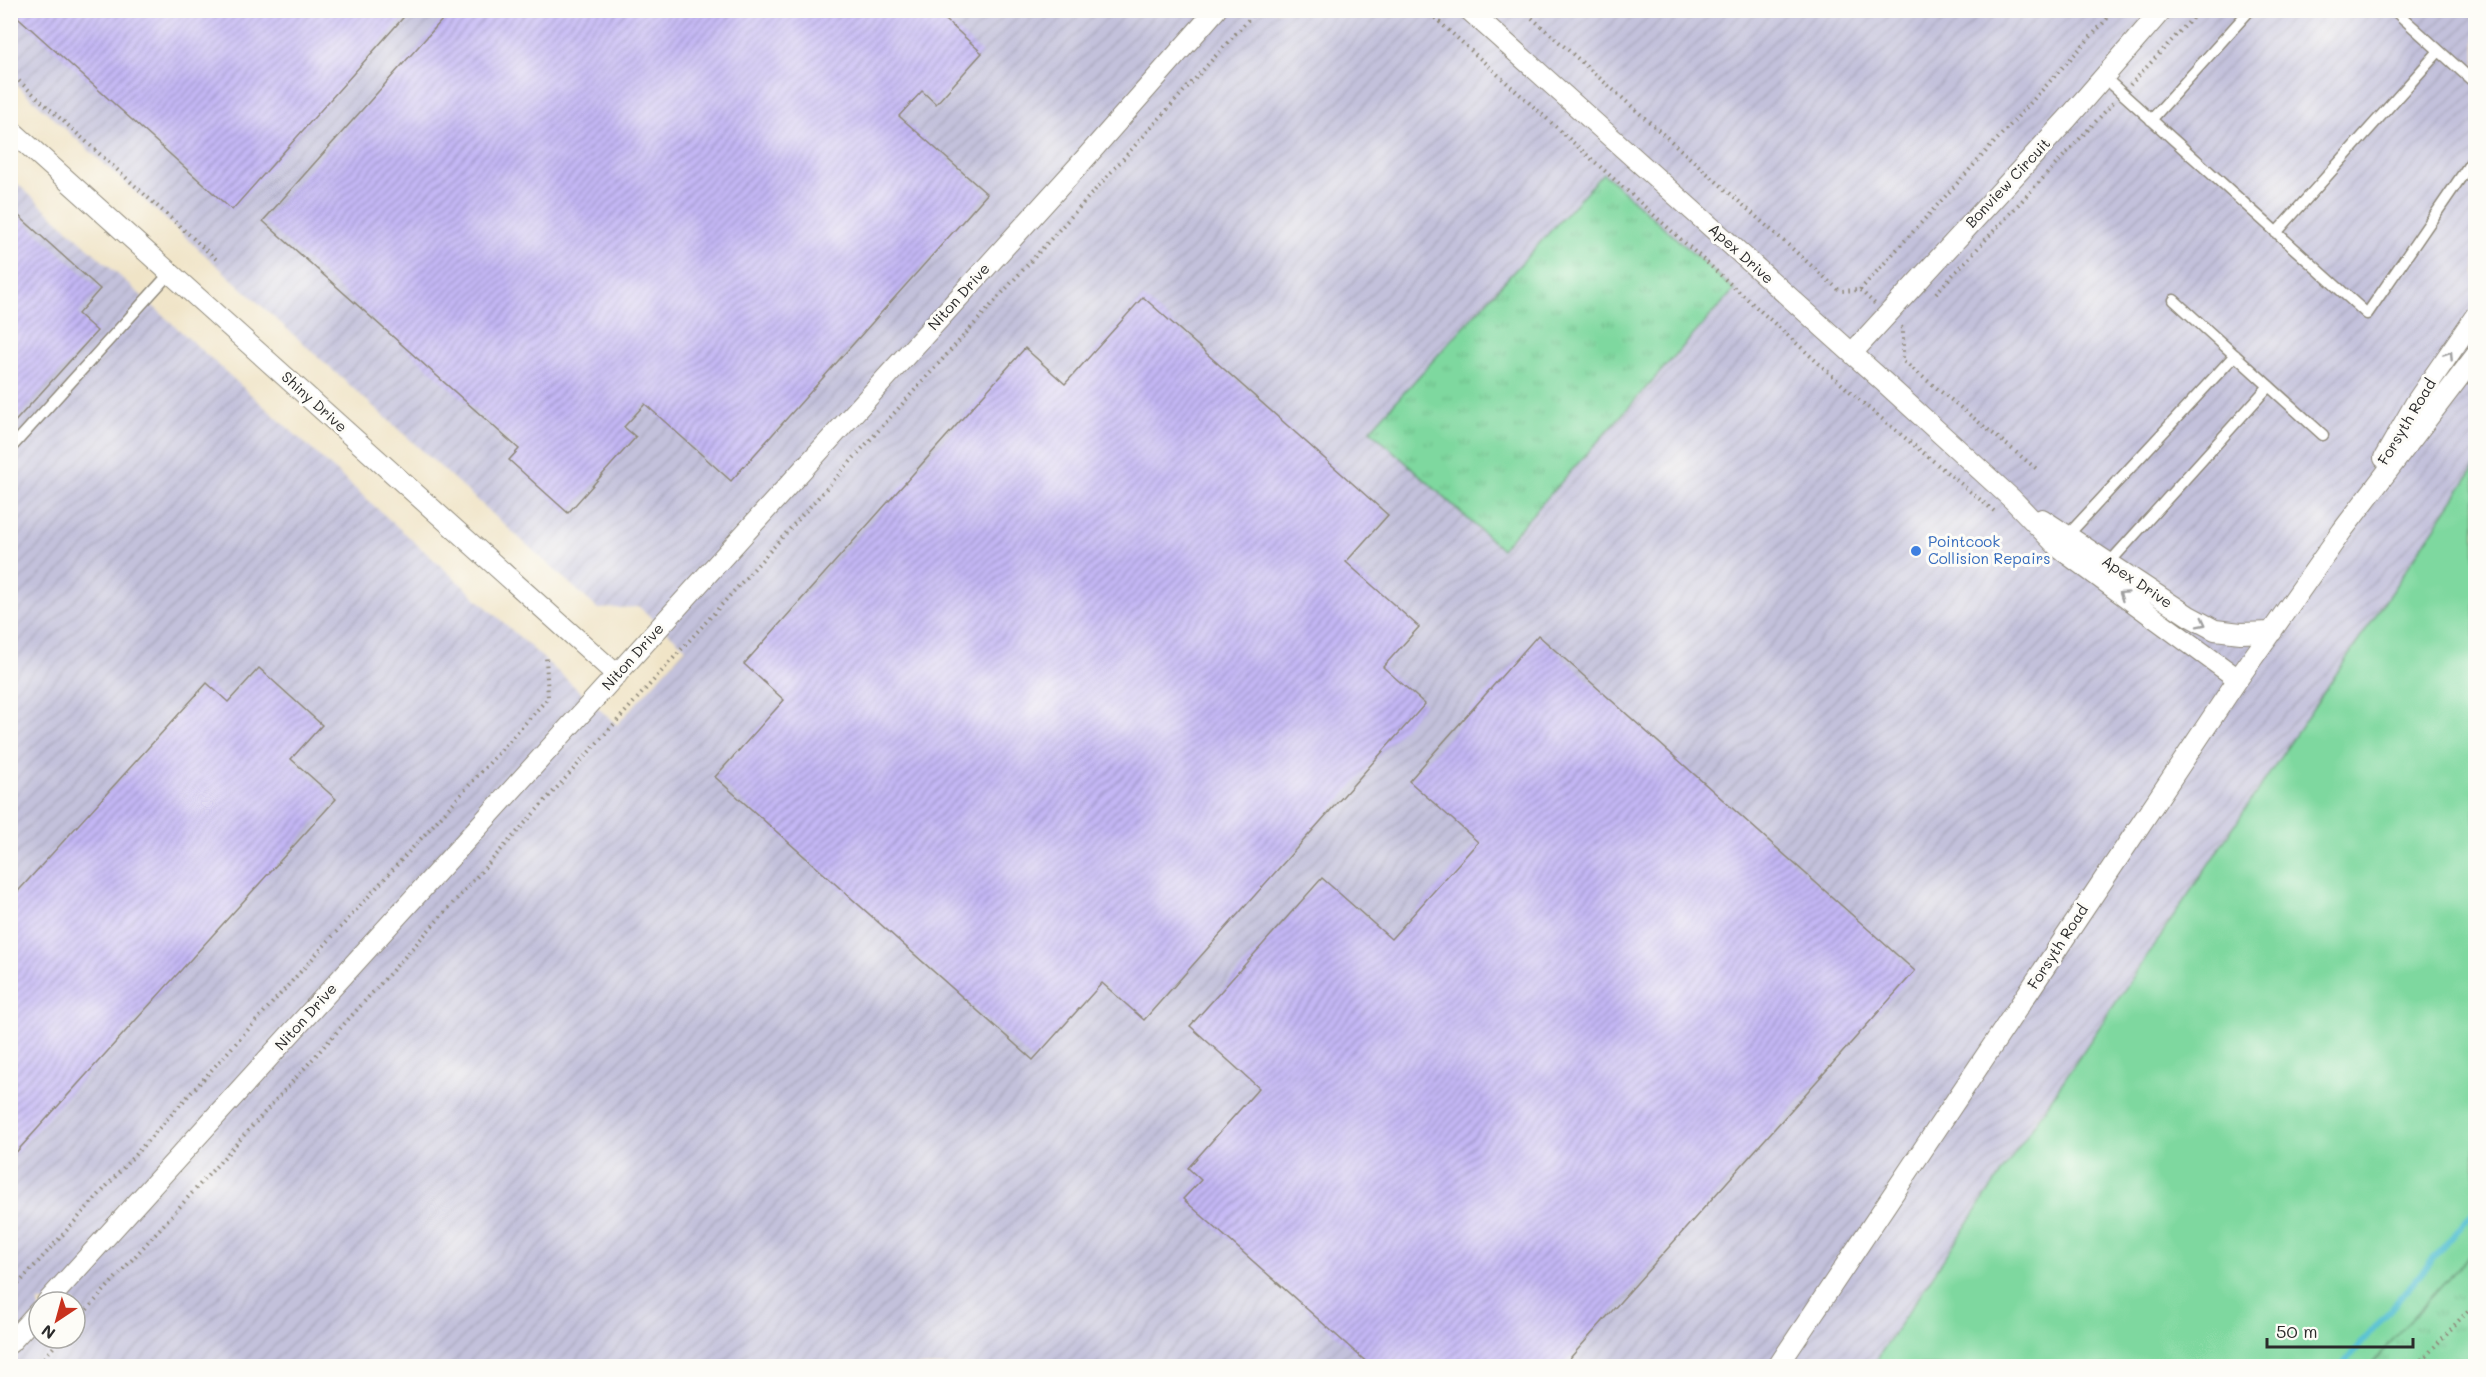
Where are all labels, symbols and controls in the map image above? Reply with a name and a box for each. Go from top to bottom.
street label: Bonview Circuit [1960,133,2054,231]
street label: Apex Drive [1705,219,1778,288]
street label: Niton Drive [923,258,994,334]
one-way arrow [2442,350,2453,361]
street label: Shiny Drive [277,366,352,436]
street label: Forsyth Road [2373,375,2440,468]
place label: Pointcook Collision Repairs [1928,531,2051,568]
marker: Pointcook Collision Repairs [1909,544,1923,558]
street label: Apex Drive [2098,550,2177,612]
one-way arrow [2119,591,2130,602]
one-way arrow [2195,616,2206,627]
street label: Niton Drive [597,618,668,694]
street label: Forsyth Road [2022,900,2092,993]
street label: Niton Drive [270,978,341,1054]
north arrow [27,1290,87,1350]
scale bar [2267,1311,2412,1349]
text: 50 m [2276,1319,2318,1343]
text: N [37,1320,59,1345]

